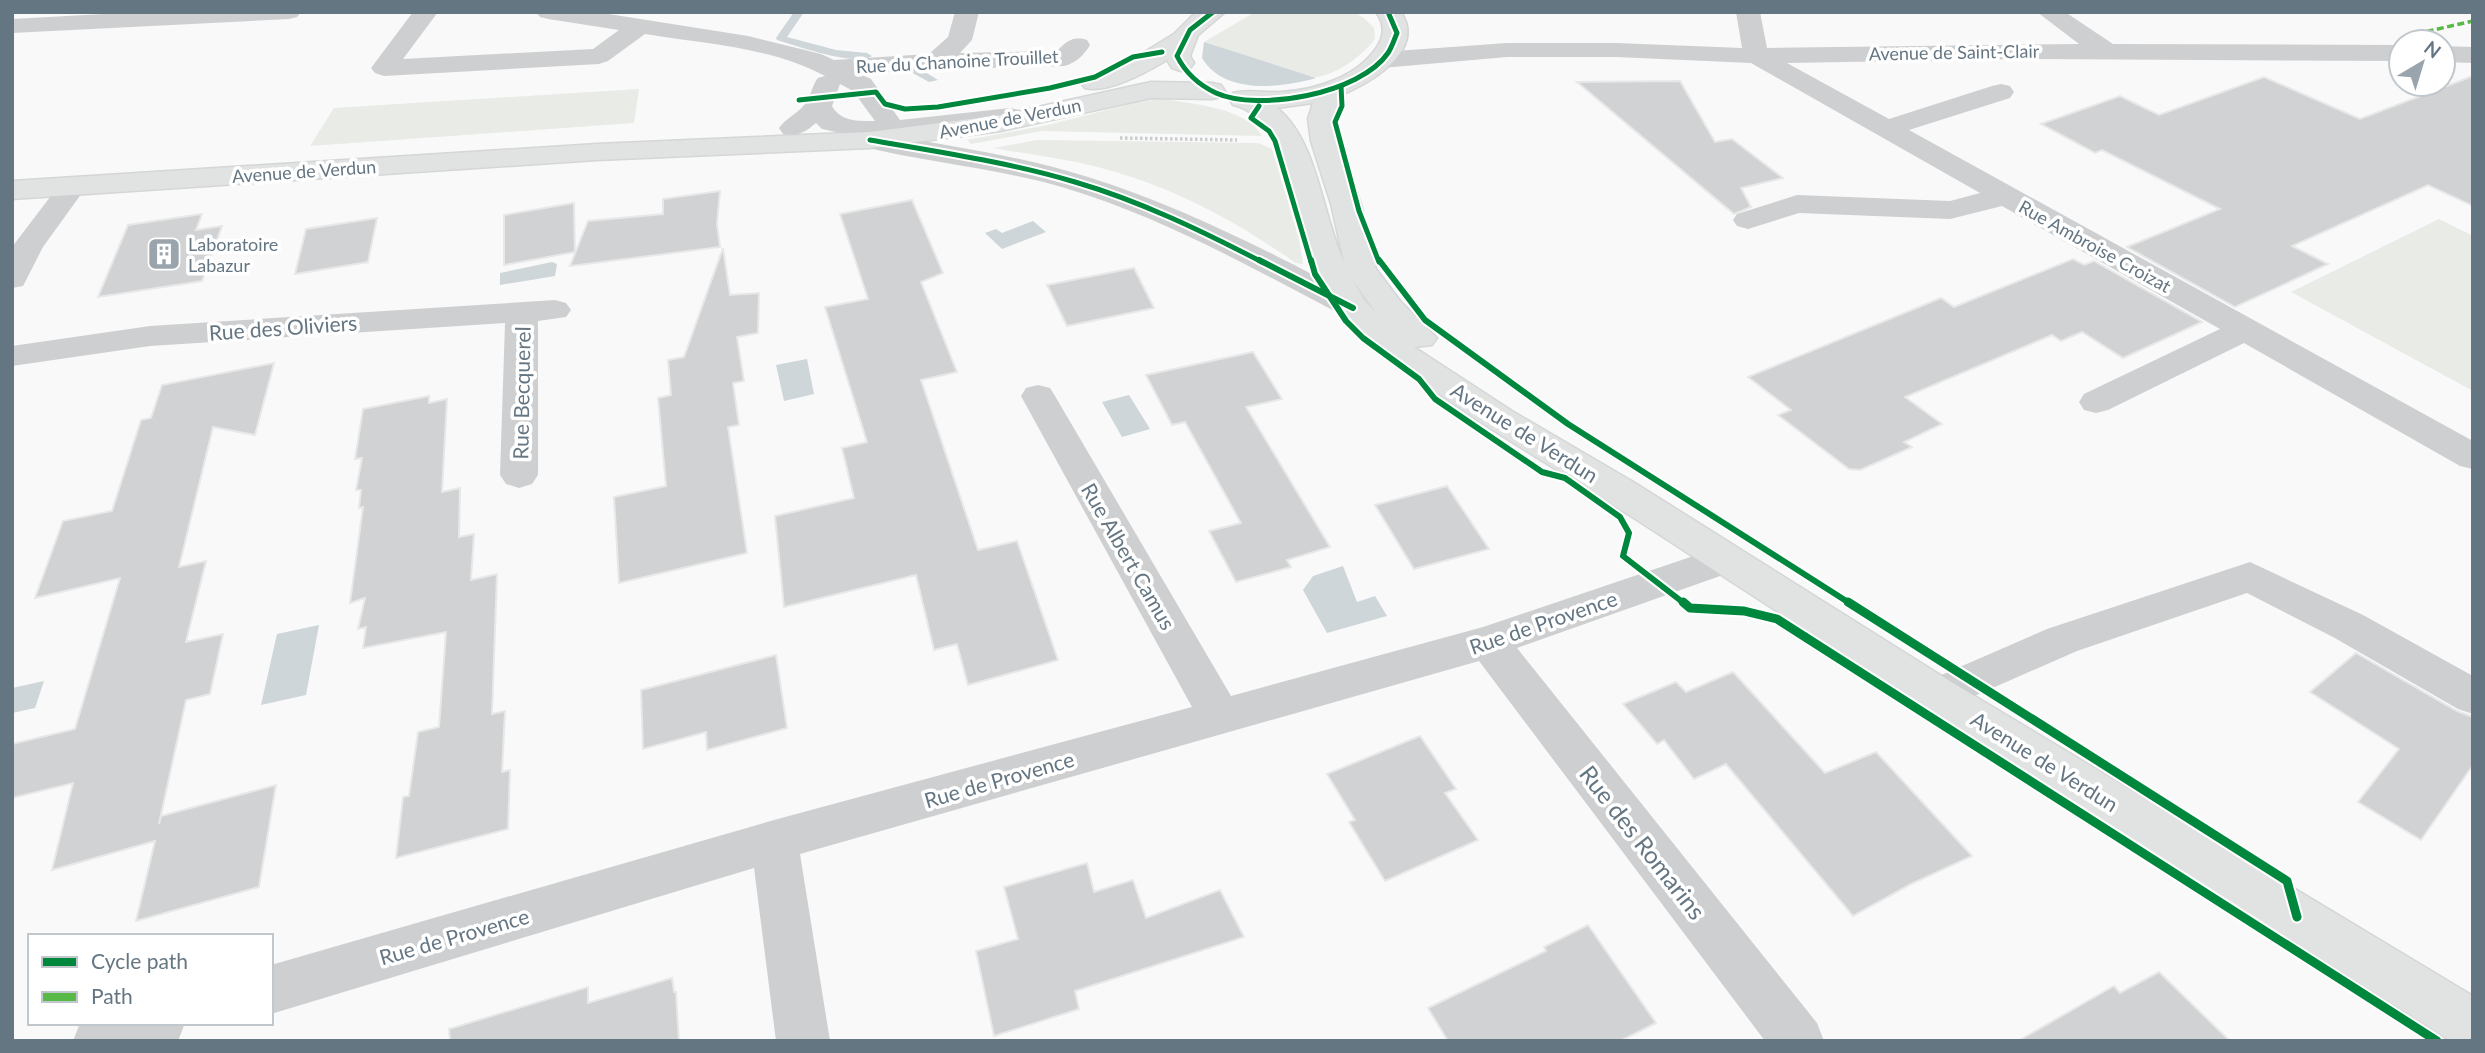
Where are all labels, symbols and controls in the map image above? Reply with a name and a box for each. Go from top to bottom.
north arrow [2387,28,2457,98]
text: N [2420,36,2446,63]
street label: Avenue de Saint-Clair [1869,40,2040,64]
street label: Rue du Chanoine Trouillet [855,45,1059,77]
street label: Avenue de Verdun [937,93,1083,143]
street label: Avenue de Verdun [231,155,377,187]
street label: Rue Ambroise Croizat [2015,195,2175,297]
place label: Laboratoire Labazur [188,233,278,276]
building icon: Laboratoire Labazur [145,235,183,273]
street label: Rue des Oliviers [208,309,358,345]
street label: Rue Becquerel [507,326,535,460]
street label: Avenue de Verdun [1447,377,1603,487]
street label: Rue Albert Camus [1077,478,1181,634]
street label: Rue de Provence [1466,585,1620,659]
street label: Avenue de Verdun [1967,706,2123,816]
street label: Rue de Provence [921,746,1077,812]
street label: Rue des Romarins [1574,759,1712,925]
street label: Rue de Provence [376,903,532,969]
legend [28,934,273,1025]
text: Cycle path [91,948,188,973]
text: Path [91,983,133,1008]

